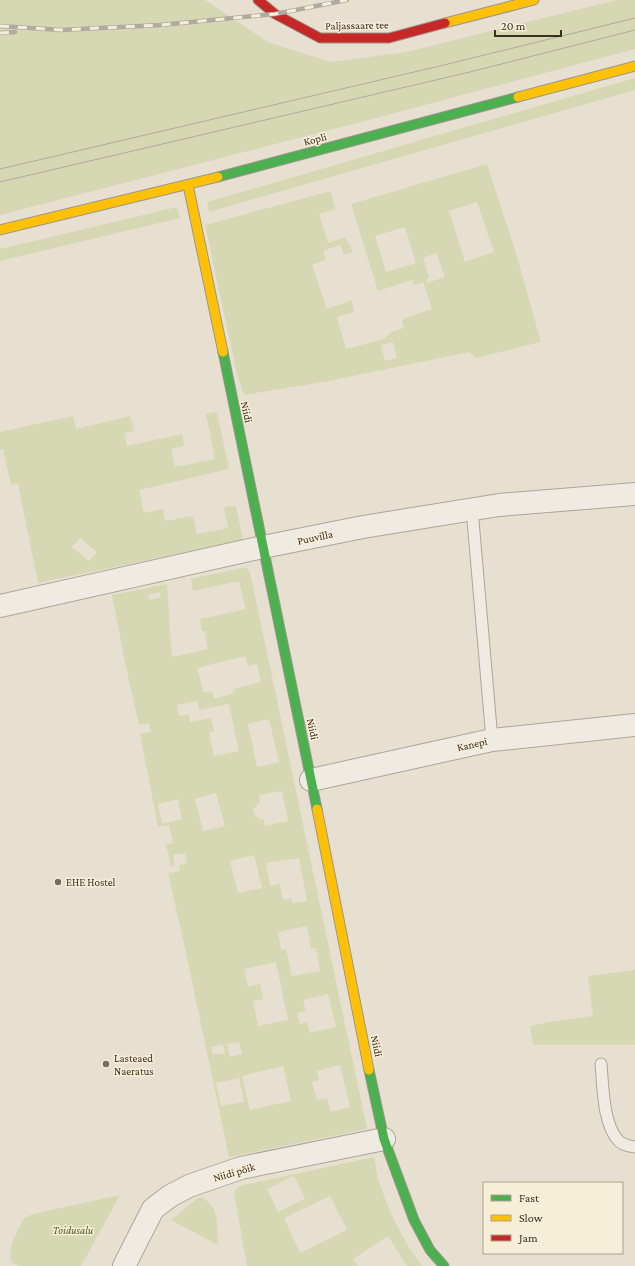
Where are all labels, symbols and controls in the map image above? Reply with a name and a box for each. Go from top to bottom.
scale bar [495,12,561,38]
street label: Paljassaare tee [325,18,389,33]
text: 20 m [501,19,526,33]
street label: Kopli [302,130,328,149]
street label: Niidi [239,400,255,424]
street label: Puuvilla [296,527,334,547]
street label: Niidi [305,717,321,741]
street label: Kanepi [456,735,489,754]
place label: EHE Hostel [66,876,116,888]
marker: EHE Hostel [53,877,63,887]
street label: Niidi [369,1034,385,1058]
place label: Lasteaed Naeratus [114,1052,154,1077]
marker: Lasteaed Naeratus [101,1059,111,1069]
street label: Niidi põik [212,1160,257,1185]
legend [483,1182,623,1254]
text: Fast [519,1191,540,1205]
text: Slow [519,1211,543,1225]
park label: Toidusalu [53,1224,94,1236]
text: Jam [518,1231,538,1245]

